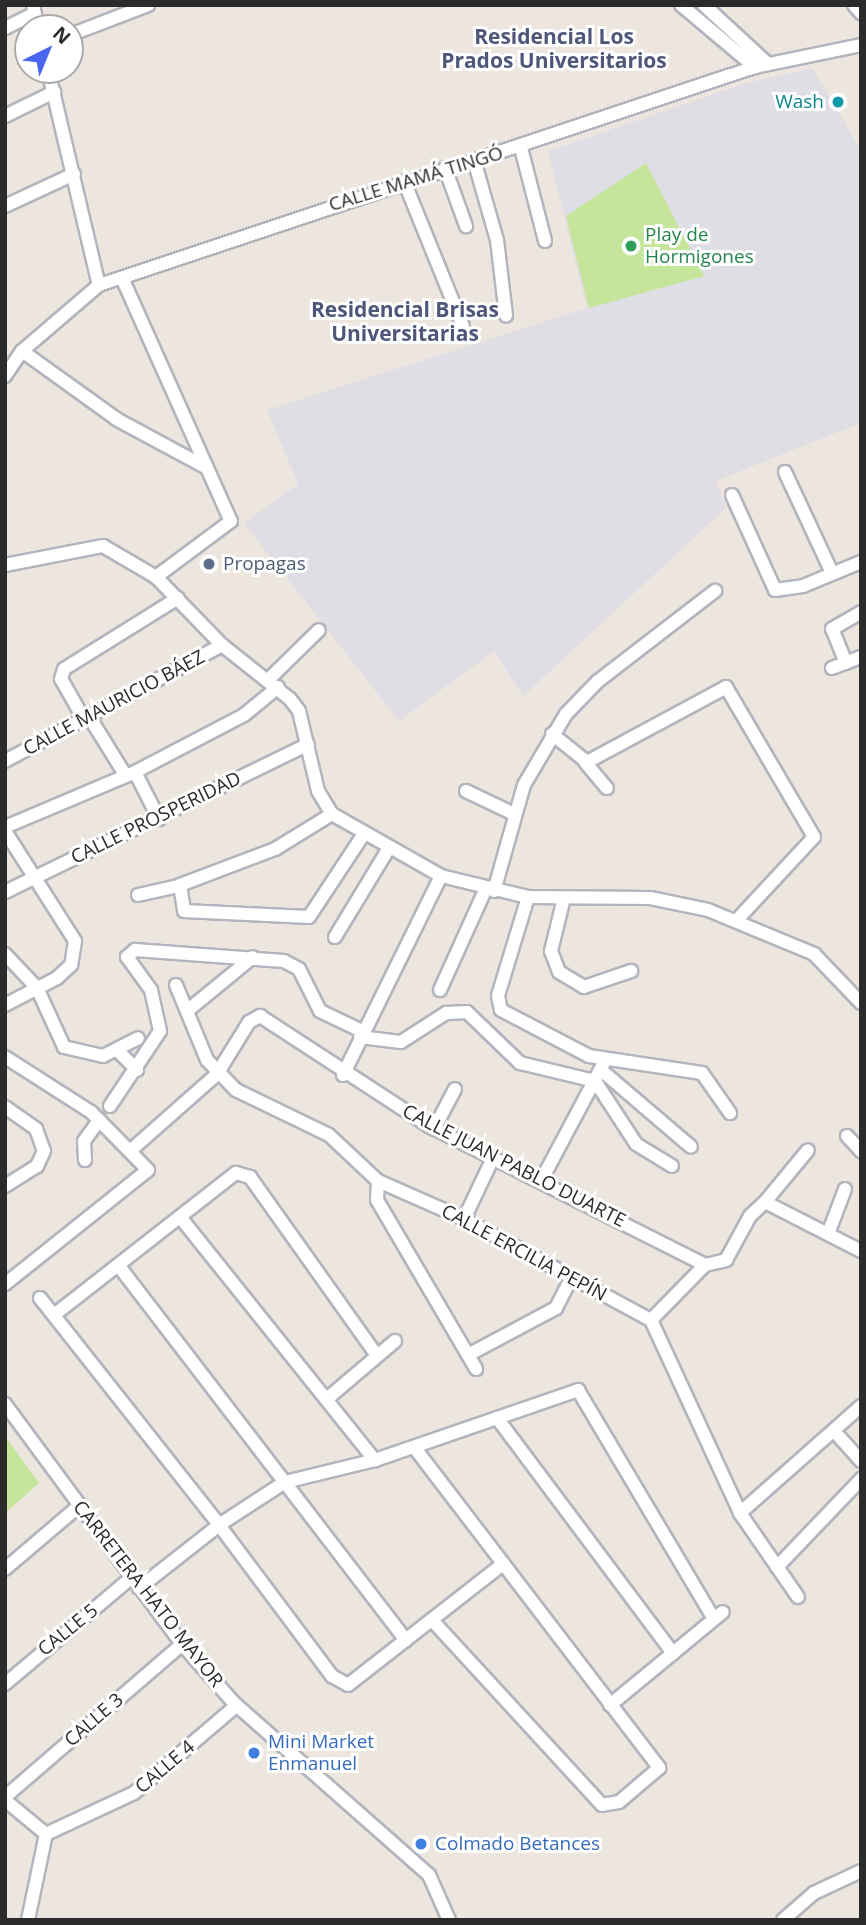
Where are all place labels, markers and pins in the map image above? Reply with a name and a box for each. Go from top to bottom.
place label: Wash [775,91,824,113]
marker: Wash [830,94,846,110]
place label: Play de Hormigones [645,224,754,268]
marker: Play de Hormigones [623,238,639,254]
place label: Propagas [223,553,306,575]
marker: Propagas [201,556,217,572]
place label: Mini Market Enmanuel [268,1731,374,1775]
marker: Mini Market Enmanuel [246,1745,262,1761]
place label: Colmado Betances [435,1833,600,1855]
marker: Colmado Betances [413,1836,429,1852]

